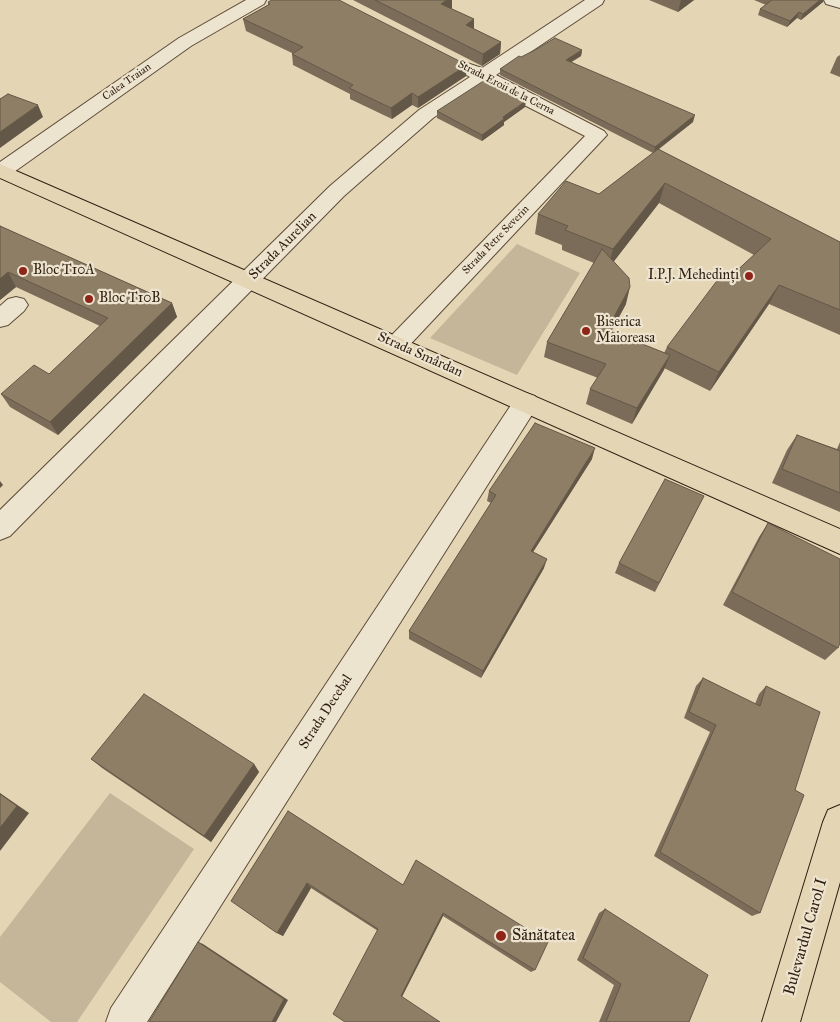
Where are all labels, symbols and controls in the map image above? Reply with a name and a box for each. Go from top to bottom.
street label: Strada Eroii de la Cerna [455,58,557,118]
street label: Calea Traian [100,60,154,104]
street label: Strada Petre Severin [460,203,532,277]
street label: Strada Aurelian [246,209,320,283]
place label: Bloc T10A [33,263,95,279]
marker: Bloc T10A [17,265,29,277]
place label: I.P.J. Mehedinți [648,268,739,284]
marker: I.P.J. Mehedinți [743,270,755,282]
place label: Bloc T10B [99,291,161,307]
marker: Bloc T10B [83,293,95,305]
place label: Biserica Maioreasa [596,315,655,348]
marker: Biserica Maioreasa [580,325,592,337]
street label: Strada Smârdan [375,329,465,381]
street label: Strada Decebal [296,672,356,752]
street label: Bulevardul Carol I [780,876,832,998]
place label: Sănătatea [512,926,575,946]
marker: Sănătatea [494,929,508,943]

